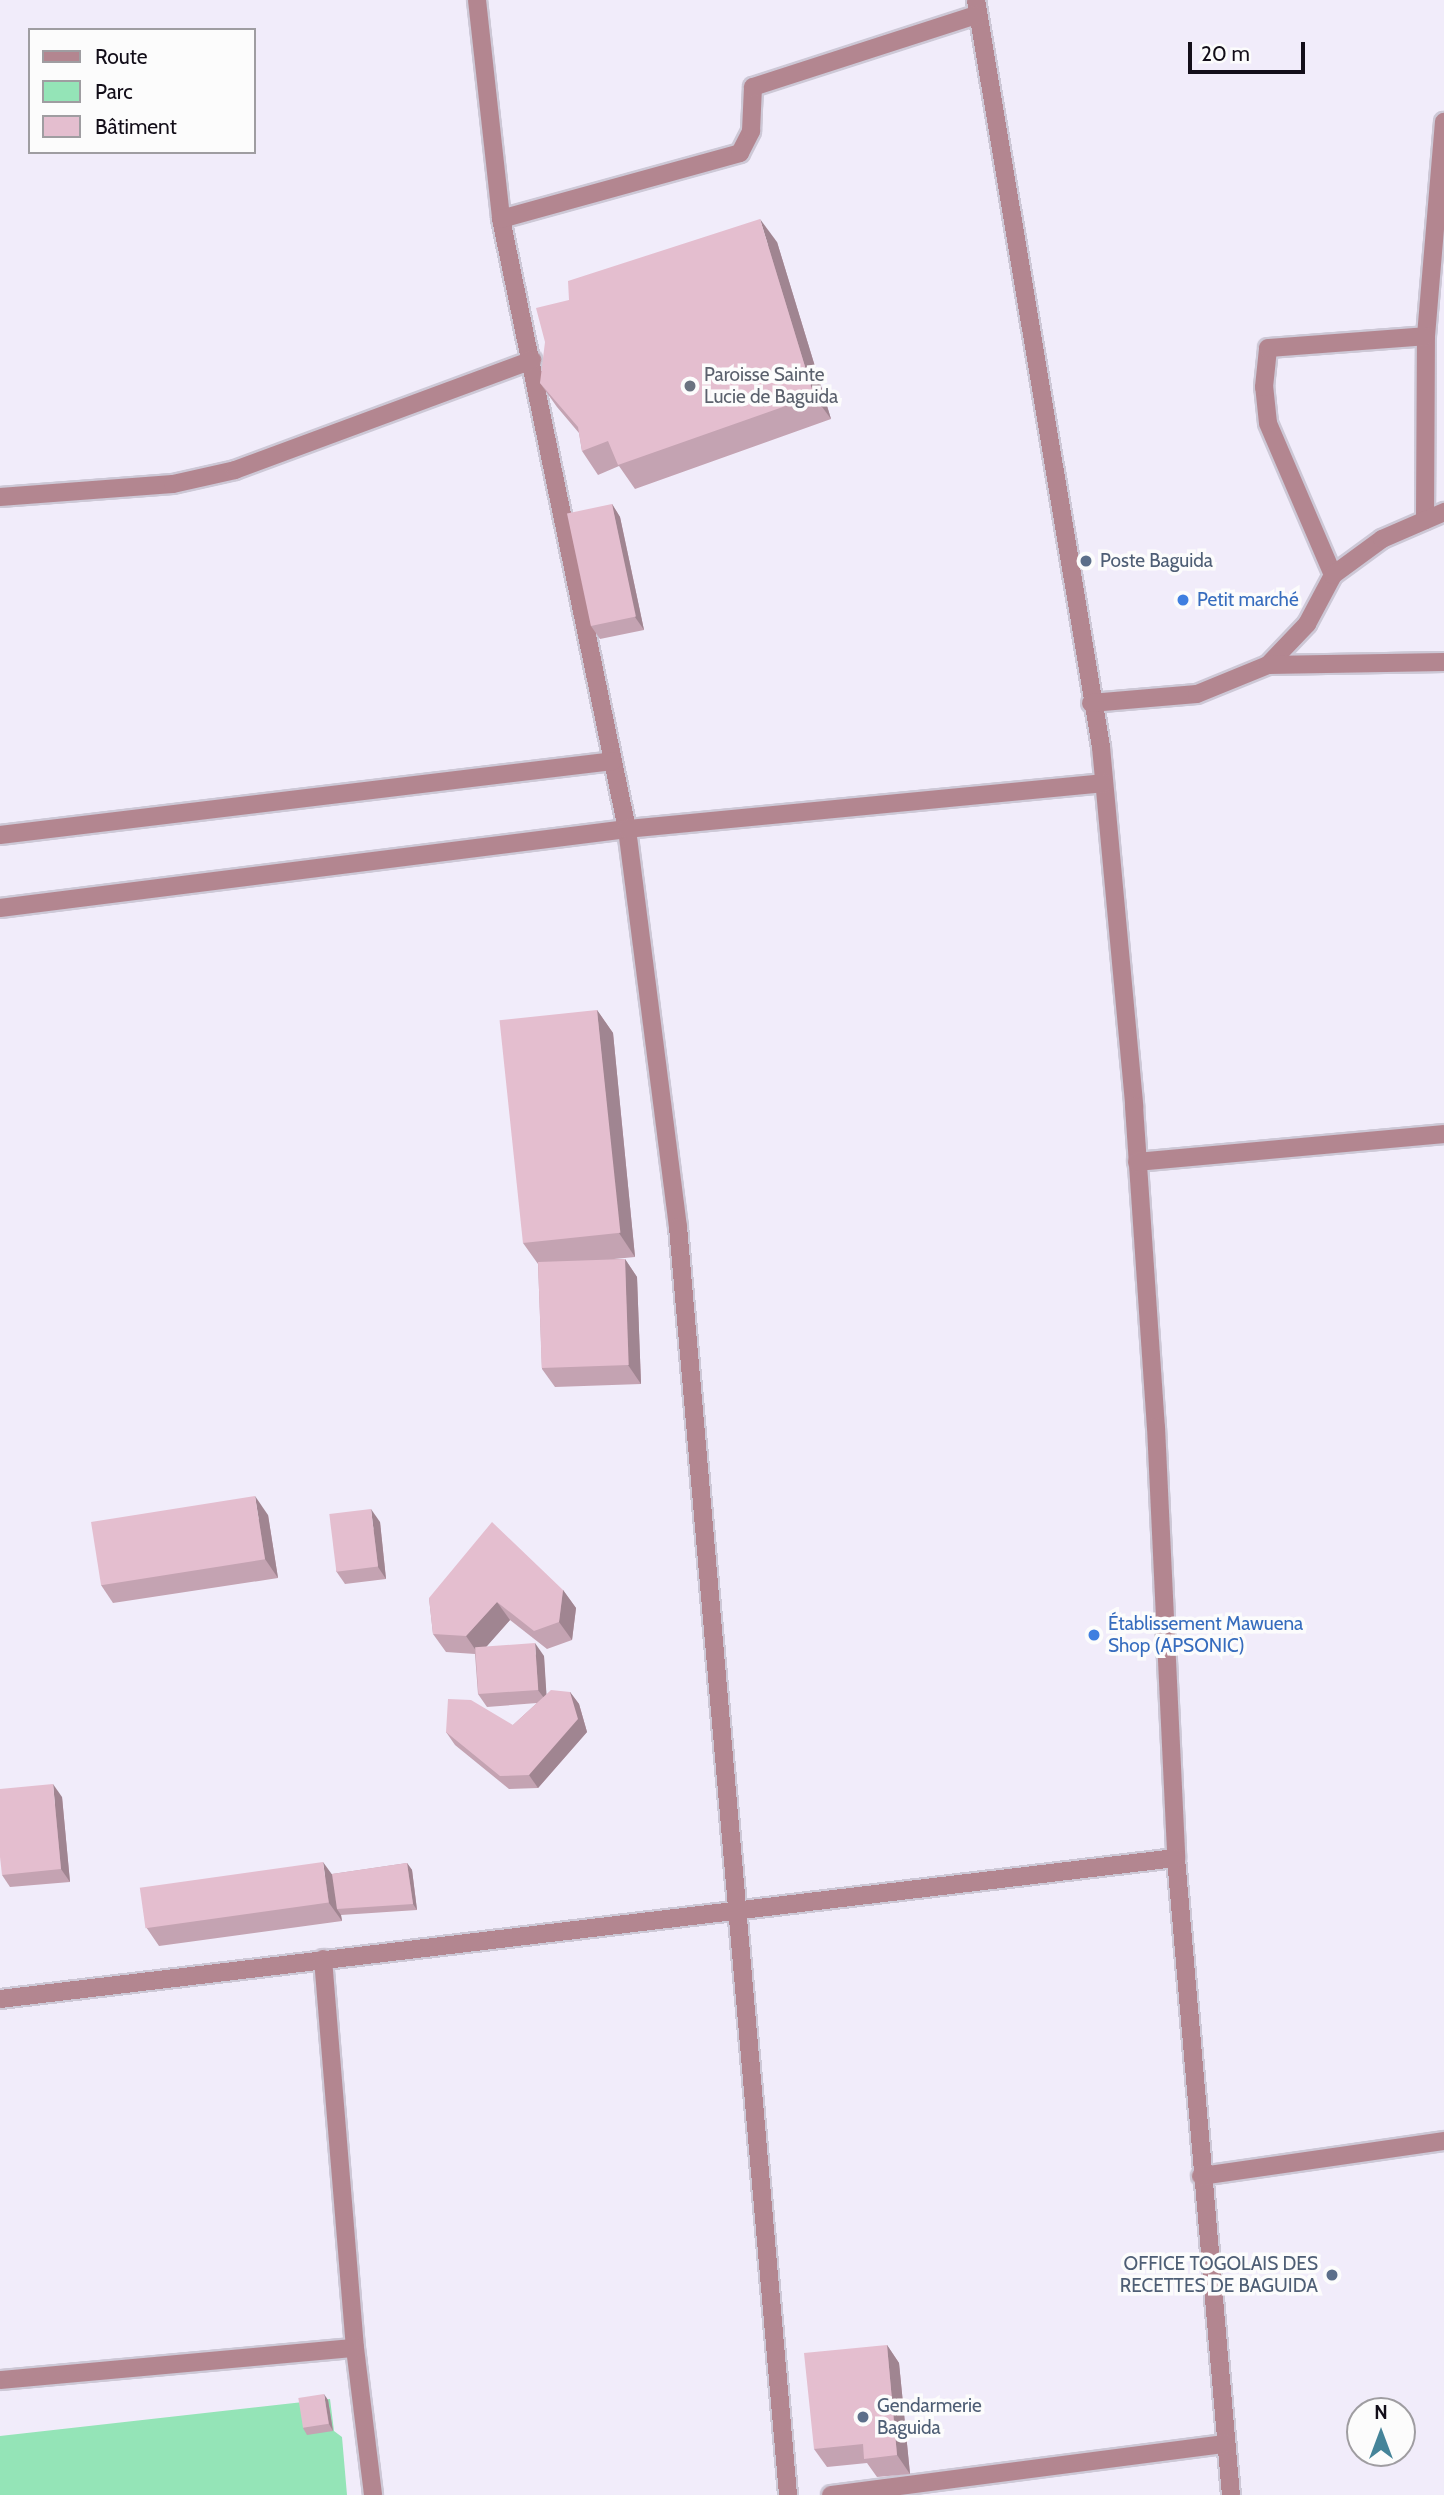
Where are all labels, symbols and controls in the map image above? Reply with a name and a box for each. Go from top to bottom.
legend [28,28,256,154]
scale bar [1192,28,1309,72]
text: 20 m [1201,41,1250,66]
text: Route [95,44,148,69]
text: Parc [95,79,133,104]
text: Bâtiment [95,114,177,139]
place label: Paroisse Sainte Lucie de Baguida [704,364,838,408]
marker: Paroisse Sainte Lucie de Baguida [682,378,698,394]
place label: Poste Baguida [1100,550,1213,572]
marker: Poste Baguida [1078,553,1094,569]
place label: Petit marché [1197,589,1299,611]
marker: Petit marché [1175,592,1191,608]
place label: Établissement Mawuena Shop (APSONIC) [1108,1613,1303,1657]
marker: Établissement Mawuena Shop (APSONIC) [1086,1627,1102,1643]
place label: OFFICE TOGOLAIS DES RECETTES DE BAGUIDA [1120,2253,1318,2297]
marker: OFFICE TOGOLAIS DES RECETTES DE BAGUIDA [1324,2267,1340,2283]
place label: Gendarmerie Baguida [877,2395,982,2439]
north arrow [1346,2397,1416,2467]
text: N [1374,2401,1388,2424]
marker: Gendarmerie Baguida [855,2409,871,2425]

